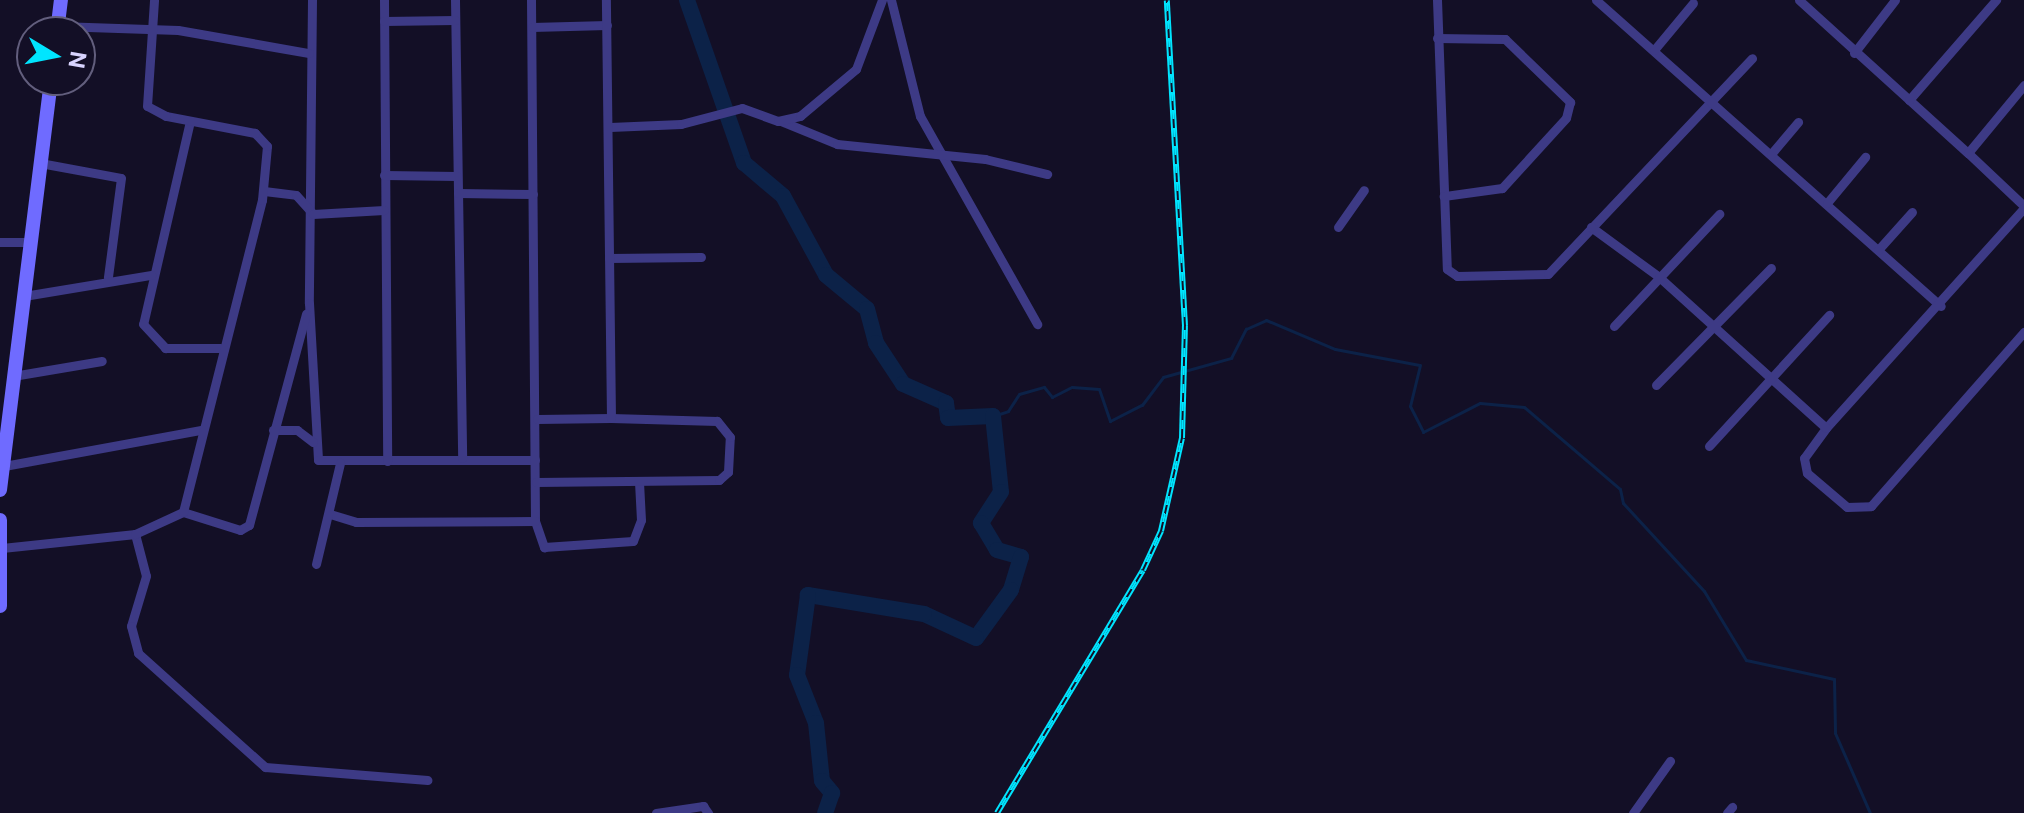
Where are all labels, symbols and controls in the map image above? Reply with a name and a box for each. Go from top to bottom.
north arrow [16,16,96,96]
text: N [63,49,92,71]

